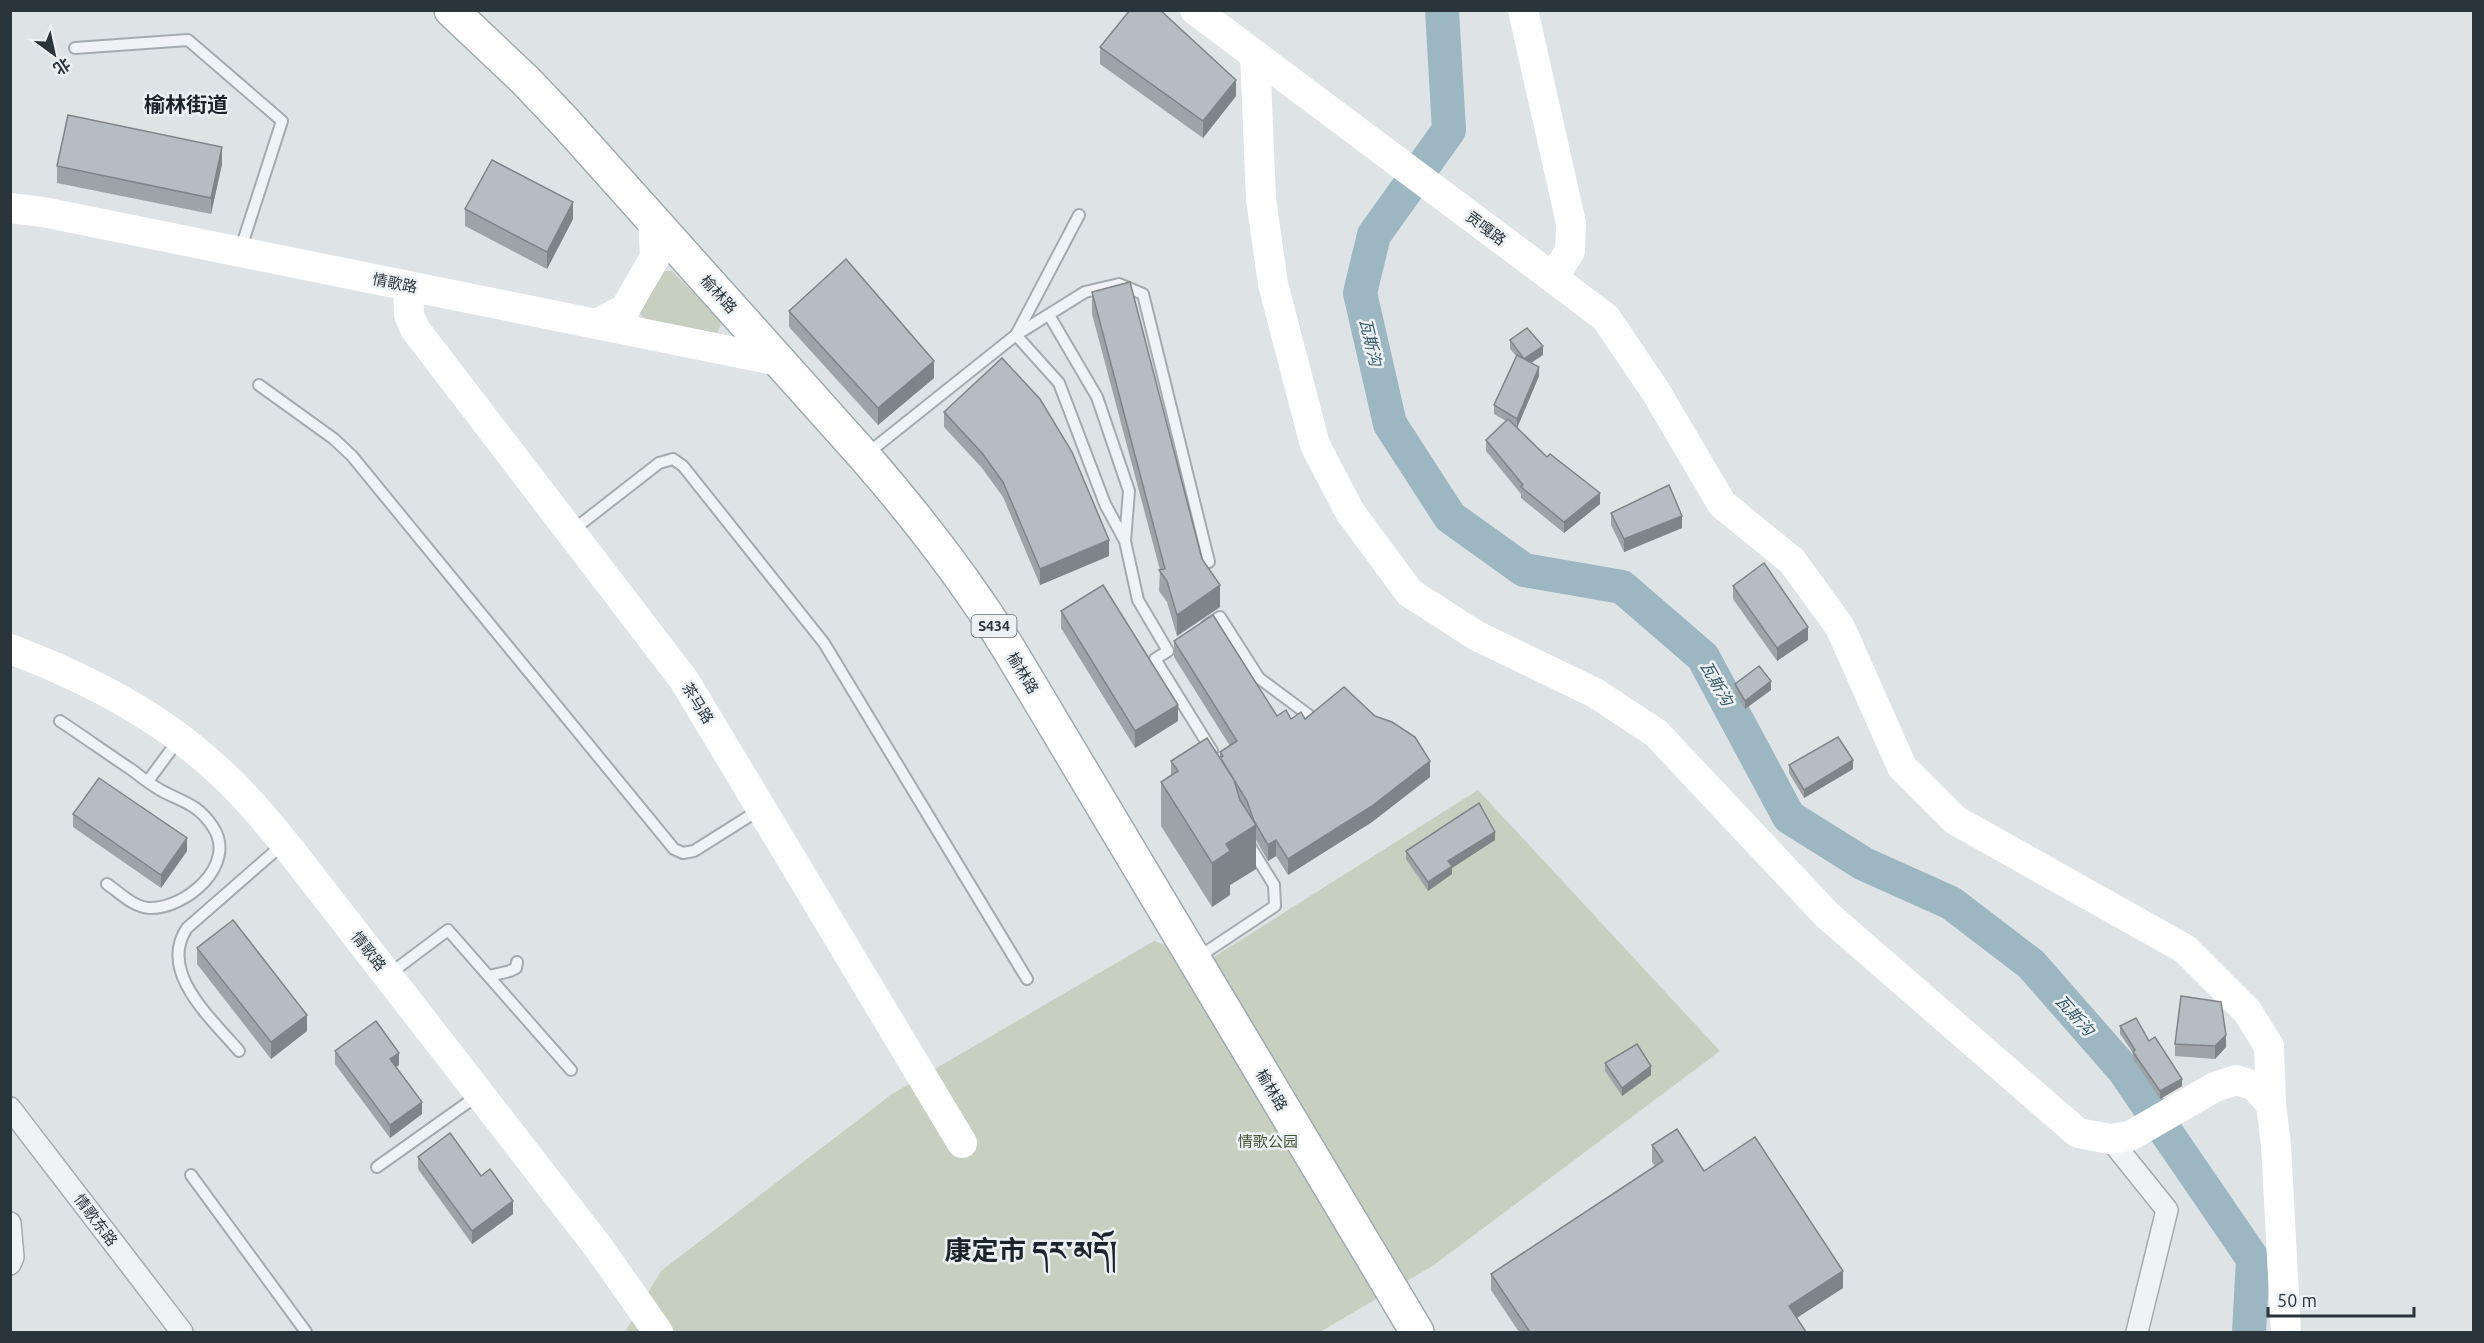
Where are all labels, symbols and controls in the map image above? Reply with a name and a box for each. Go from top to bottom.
north arrow [24,24,84,84]
text: 北 [51,55,74,78]
district label: 榆林街道 [144,92,228,116]
street label: 贡嘎路 [1463,208,1509,248]
street label: 情歌路 [371,270,419,296]
street label: 榆林路 [698,272,740,316]
water label: 瓦斯沟 [1357,317,1386,369]
road number: S434 [972,615,1016,637]
street label: 榆林路 [1004,649,1042,697]
water label: 瓦斯沟 [1697,658,1737,710]
street label: 茶马路 [679,679,717,727]
street label: 情歌路 [348,928,390,974]
water label: 瓦斯沟 [2052,991,2099,1040]
street label: 榆林路 [1253,1066,1291,1114]
park label: 情歌公园 [1238,1133,1298,1150]
street label: 情歌东路 [71,1191,121,1249]
district label: 康定市 དར་མདོ། [945,1229,1117,1274]
scale bar [2268,1280,2414,1318]
text: 50 m [2277,1290,2317,1310]

